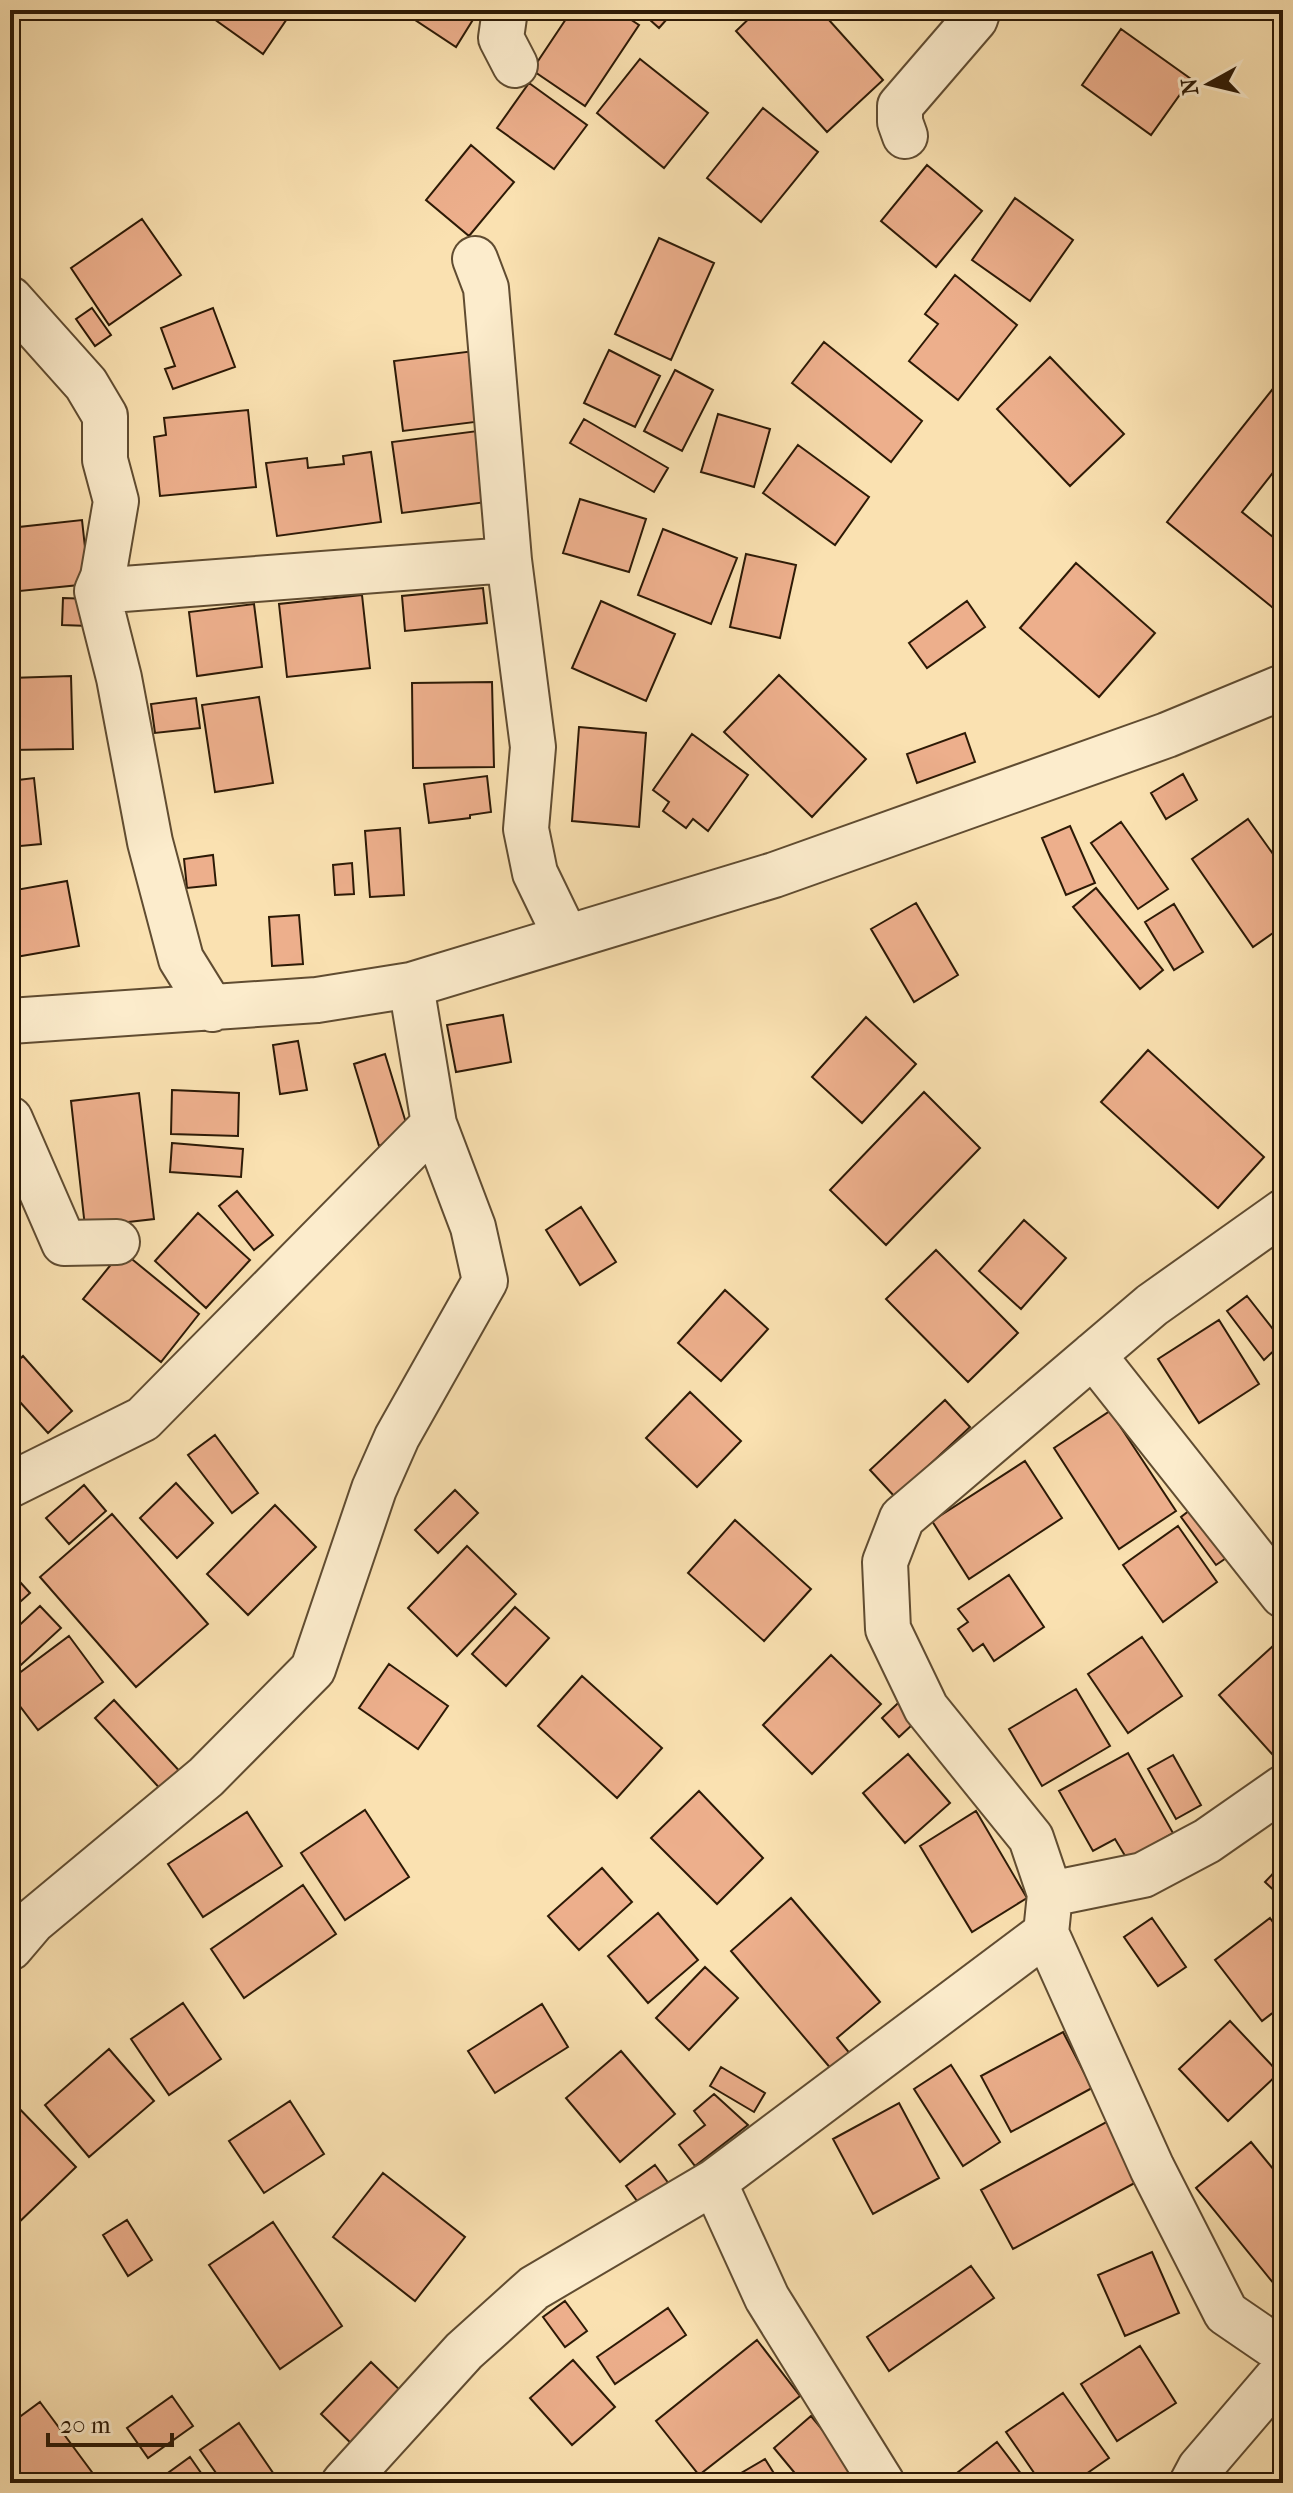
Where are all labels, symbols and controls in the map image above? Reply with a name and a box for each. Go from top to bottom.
north arrow [1169,44,1249,124]
text: N [1176,76,1204,97]
scale bar [48,2397,172,2447]
text: 20 m [60,2411,111,2439]

